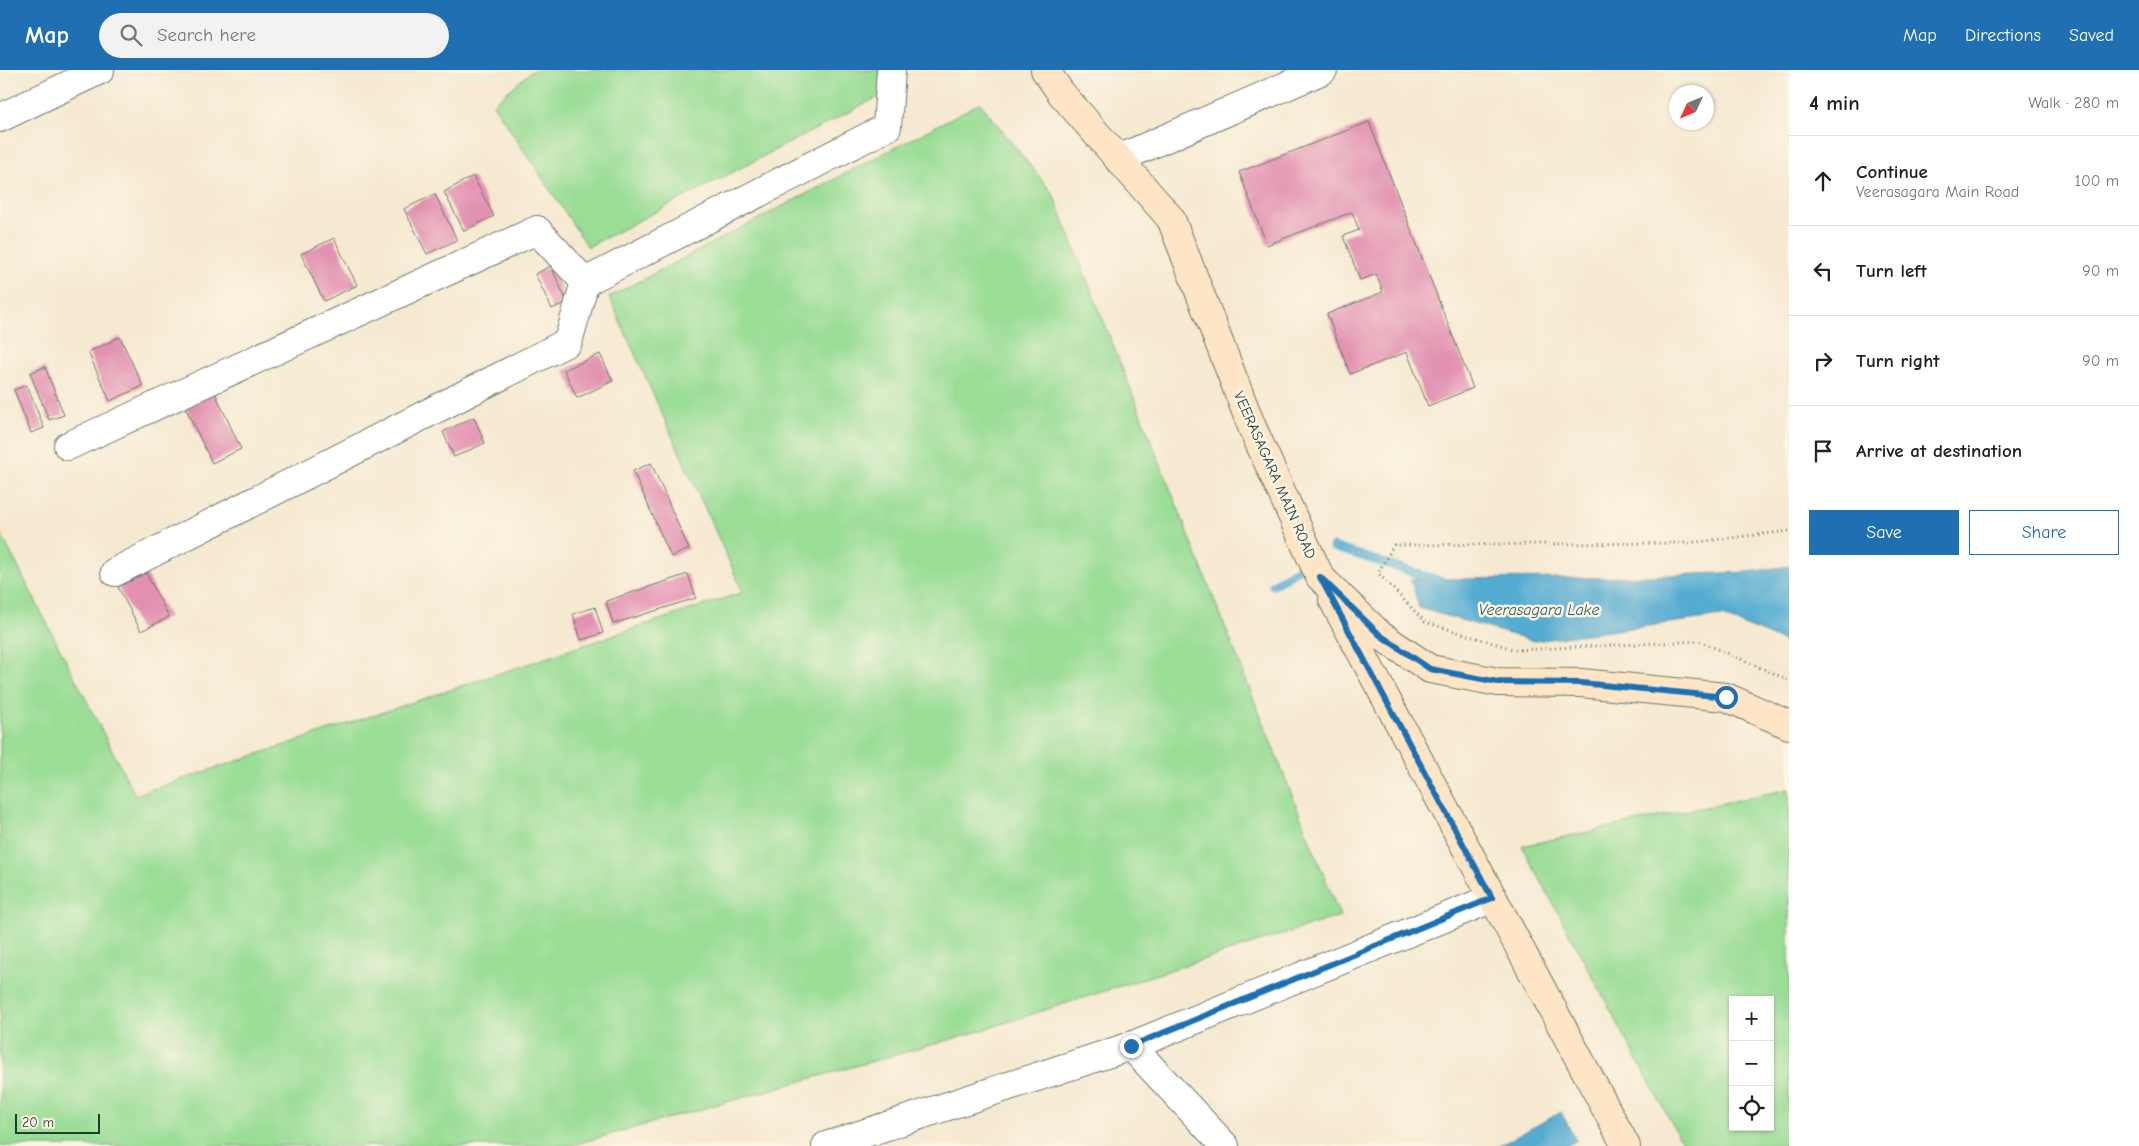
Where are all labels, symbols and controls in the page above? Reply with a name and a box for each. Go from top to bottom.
search box [99,13,449,58]
text: Map [25,21,69,49]
icon: search [117,21,145,49]
text: Search here [157,24,256,46]
text: Map [1903,25,1937,46]
text: Directions [1965,25,2041,46]
text: Saved [2069,25,2114,46]
north arrow [1669,85,1714,130]
text: 4 min [1809,91,1860,115]
text: Walk · 280 m [2028,94,2119,112]
text: Continue [1856,161,1928,183]
icon: ahead [1809,167,1837,195]
text: 100 m [2075,172,2119,190]
text: Veerasagara Main Road [1856,183,2019,201]
icon: left [1809,257,1837,285]
text: Turn left [1856,260,1927,282]
text: 90 m [2082,262,2119,280]
icon: right [1809,347,1837,375]
text: Turn right [1856,350,1940,372]
text: 90 m [2082,352,2119,370]
street label: VEERASAGARA MAIN ROAD [1230,388,1320,562]
icon: arrive [1809,437,1837,465]
text: Arrive at destination [1856,440,2022,462]
button: Save [1809,510,1959,555]
button: Share [1969,510,2119,555]
water label: Veerasagara Lake [1479,601,1599,619]
route start [1715,686,1738,709]
map controls [1729,996,1774,1131]
button: + [1729,996,1774,1041]
route end [1120,1035,1143,1058]
button: − [1729,1041,1774,1086]
button: locate [1729,1086,1774,1131]
scale bar [15,1111,100,1134]
text: 20 m [22,1114,54,1131]

